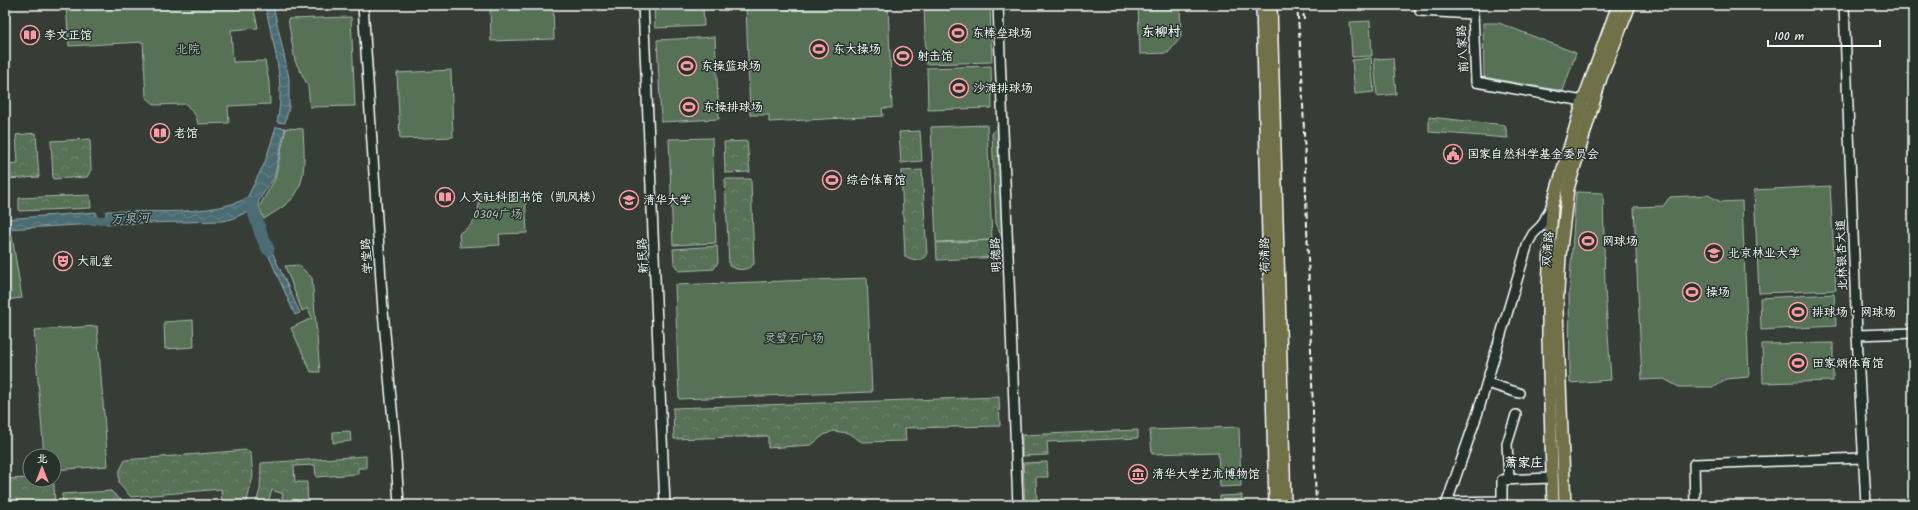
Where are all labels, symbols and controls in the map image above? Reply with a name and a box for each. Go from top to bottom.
sports icon: 东棒垒球场 [947,22,969,44]
district label: 东柳村 [1141,22,1181,43]
scale bar [1768,22,1880,48]
library icon: 李文正馆 [19,24,41,46]
place label: 东棒垒球场 [972,24,1032,43]
street label: 前八家路 [1452,25,1474,73]
place label: 李文正馆 [44,26,92,45]
text: 100 m [1774,27,1805,46]
sports icon: 东大操场 [808,38,830,60]
park label: 北院 [176,40,200,59]
place label: 东大操场 [833,40,881,59]
sports icon: 射击馆 [892,45,914,67]
place label: 射击馆 [917,47,953,66]
sports icon: 东操篮球场 [676,55,698,77]
place label: 东操篮球场 [701,57,761,76]
sports icon: 沙滩排球场 [948,77,970,99]
place label: 沙滩排球场 [973,79,1033,98]
sports icon: 东操排球场 [678,96,700,118]
place label: 东操排球场 [703,98,763,117]
library icon: 老馆 [149,122,171,144]
place label: 老馆 [174,124,198,143]
public building icon: 国家自然科学基金委员会 [1442,143,1464,165]
place label: 国家自然科学基金委员会 [1467,145,1599,164]
sports icon: 综合体育馆 [821,169,843,191]
place label: 综合体育馆 [846,171,906,190]
library icon: 人文社科图书馆（凯风楼） [434,186,456,208]
place label: 人文社科图书馆（凯风楼） [459,188,603,207]
school or university icon: 清华大学 [618,189,640,211]
place label: 清华大学 [643,191,691,210]
park label: 0304广场 [473,205,523,224]
water label: 万泉河 [110,207,152,231]
street label: 北林银杏大道 [1831,219,1853,291]
street label: 双清路 [1537,230,1559,268]
sports icon: 网球场 [1577,230,1599,252]
place label: 网球场 [1602,232,1638,251]
street label: 学堂路 [356,237,378,275]
street label: 明德路 [986,237,1006,273]
street label: 荷清路 [1255,237,1275,273]
street label: 新民路 [633,238,653,274]
school or university icon: 北京林业大学 [1703,242,1725,264]
place label: 北京林业大学 [1728,244,1800,263]
theatre icon: 大礼堂 [52,250,74,272]
place label: 大礼堂 [77,252,113,271]
sports icon: 操场 [1681,281,1703,303]
place label: 操场 [1706,283,1730,302]
sports icon: 排球场，网球场 [1787,301,1809,323]
place label: 排球场，网球场 [1812,303,1896,322]
park label: 灵璧石广场 [764,329,824,348]
sports icon: 田家炳体育馆 [1787,352,1809,374]
place label: 田家炳体育馆 [1812,354,1884,373]
north arrow [22,448,62,488]
text: 北 [37,450,48,468]
district label: 萧家庄 [1504,453,1544,474]
museum icon: 清华大学艺术博物馆 [1127,463,1149,485]
place label: 清华大学艺术博物馆 [1152,465,1260,484]

